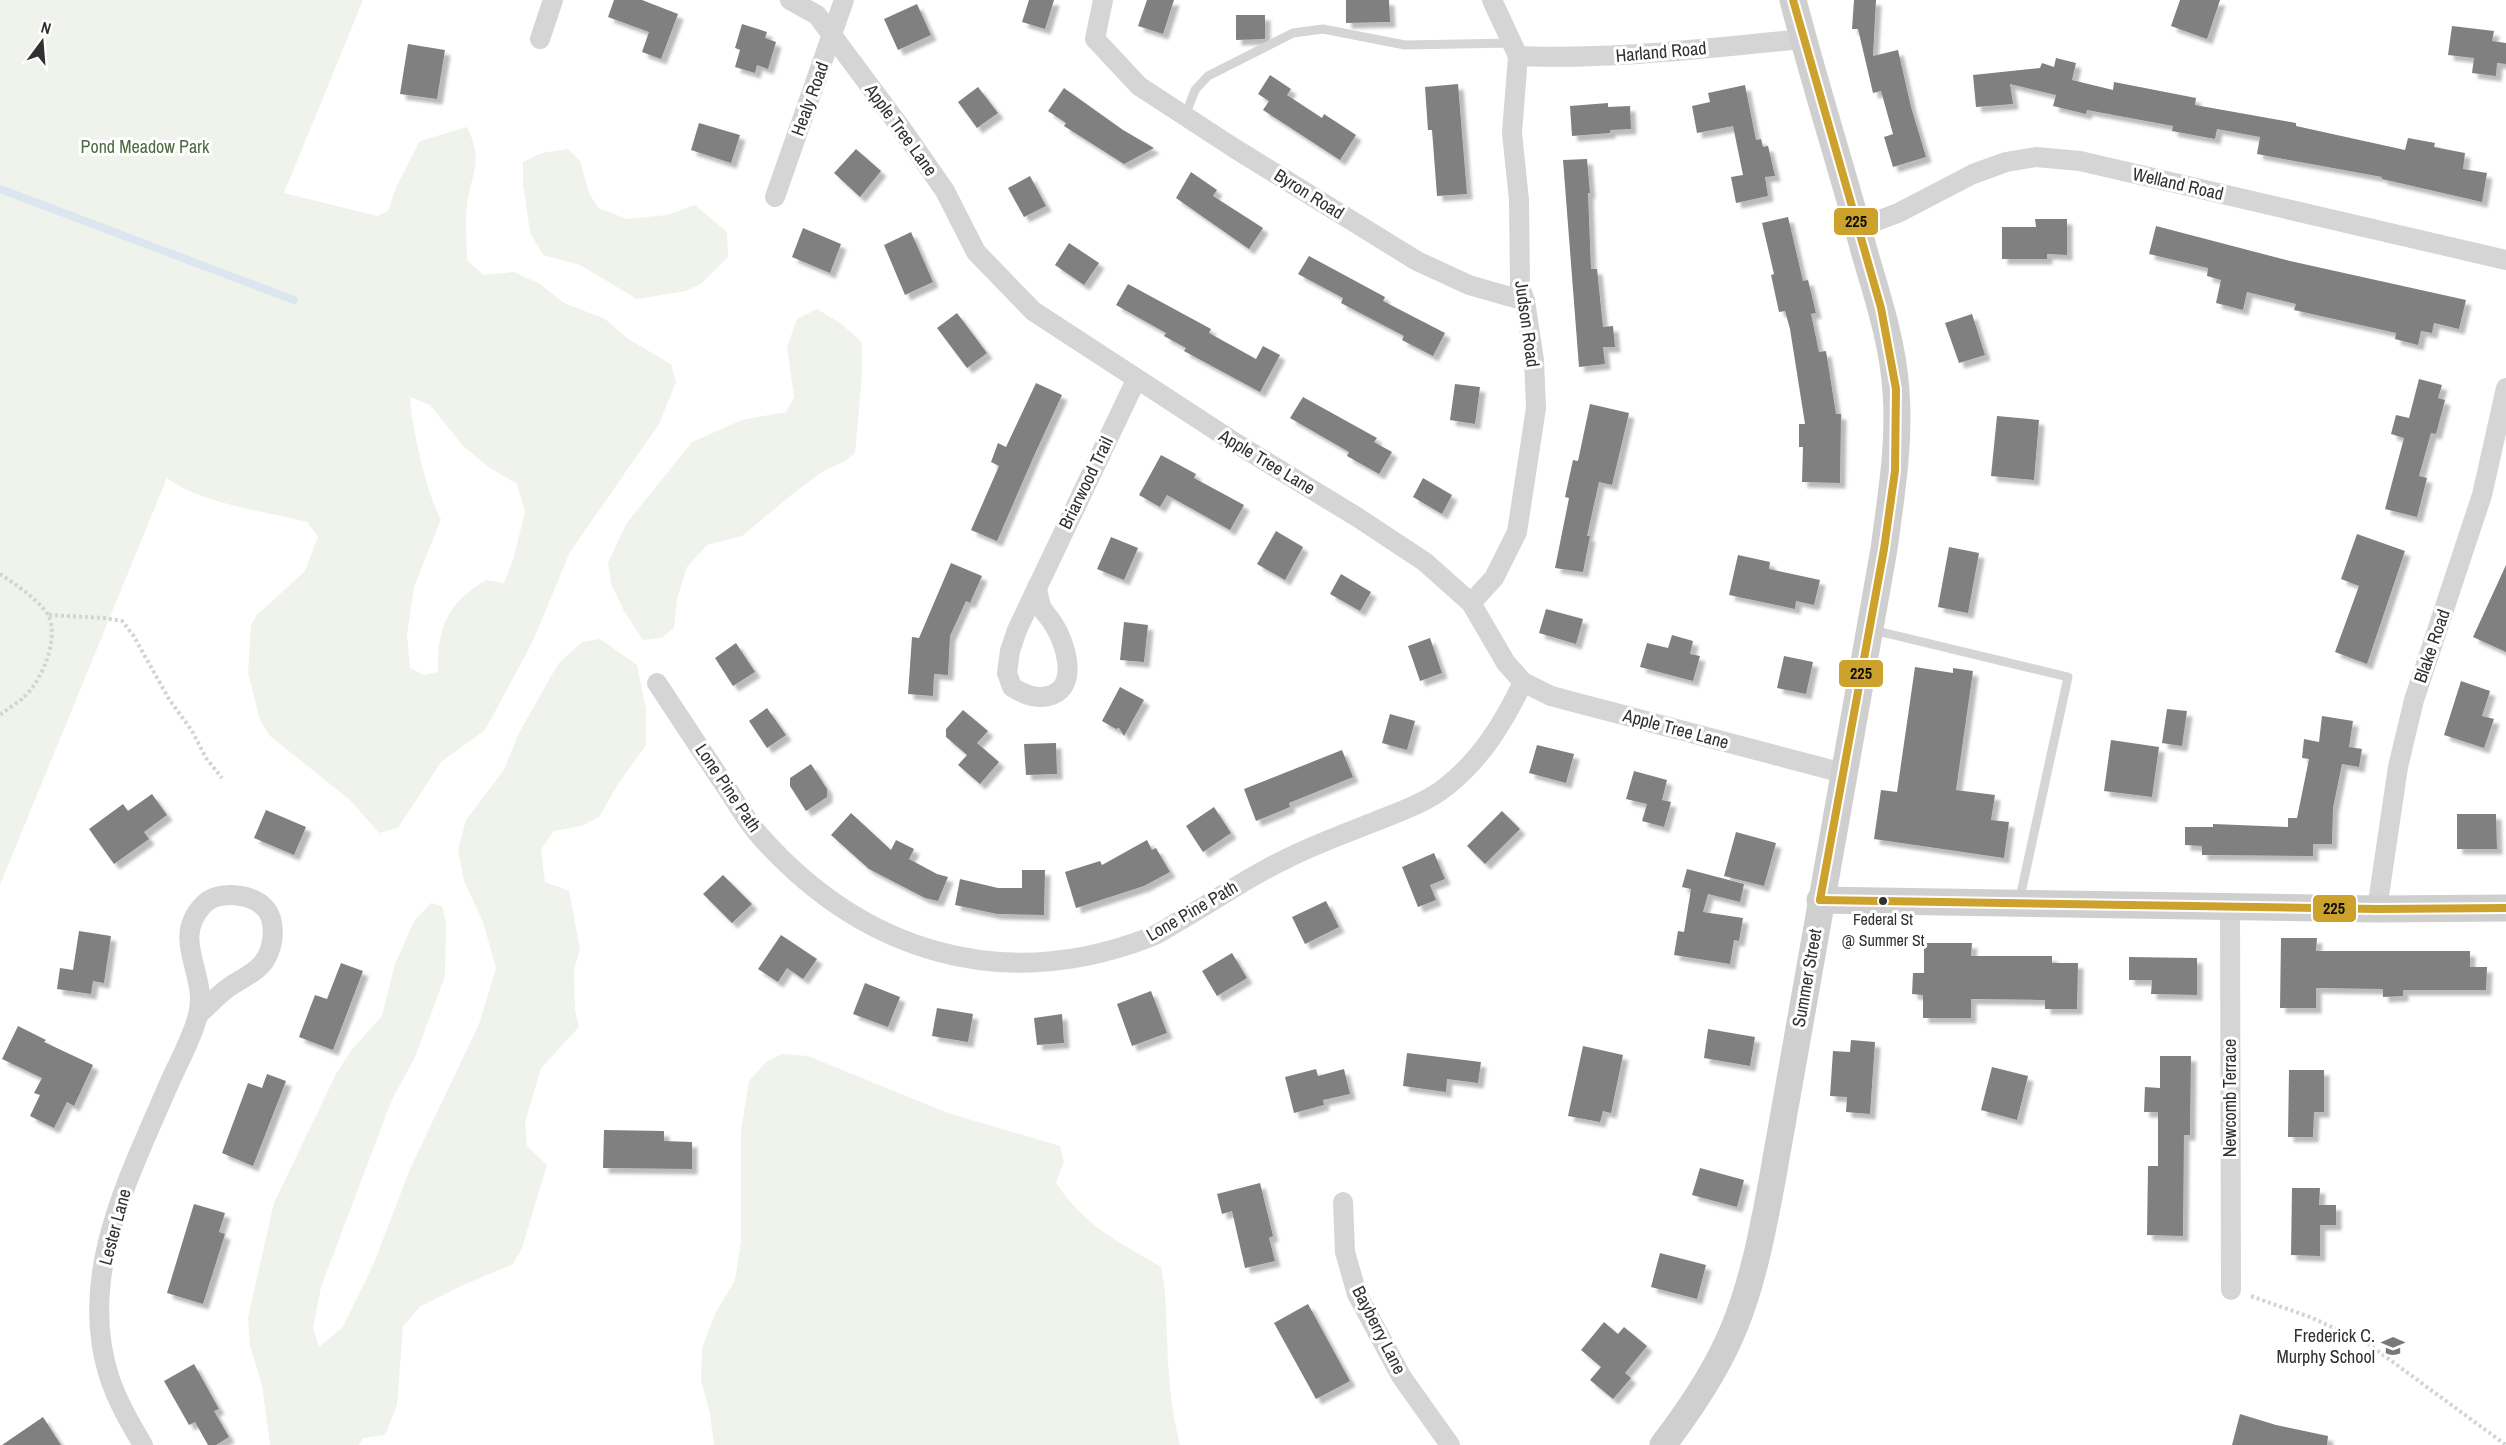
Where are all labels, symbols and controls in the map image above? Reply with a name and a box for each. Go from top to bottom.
north arrow [12,12,72,72]
text: N [39,16,54,39]
street label: Harland Road [1615,35,1707,68]
street label: Healy Road [785,58,834,139]
street label: Apple Tree Lane [859,78,943,181]
park label: Pond Meadow Park [81,134,210,159]
street label: Welland Road [2130,161,2226,206]
street label: Byron Road [1270,162,1349,225]
line badge: 225 [1833,207,1879,236]
text: 225 [1845,210,1867,232]
street label: Judson Road [1509,279,1546,369]
street label: Apple Tree Lane [1214,422,1320,500]
street label: Briarwood Trail [1052,432,1119,533]
street label: Blake Road [2407,606,2456,686]
line badge: 225 [1838,659,1884,688]
text: 225 [1850,662,1872,684]
street label: Apple Tree Lane [1620,702,1732,755]
street label: Lone Pine Path [690,739,767,837]
street label: Lone Pine Path [1141,874,1242,947]
line badge: 225 [2312,894,2357,923]
marker: Federal St @ Summer St [1877,895,1889,907]
text: 225 [2323,897,2345,919]
place label: Federal St @ Summer St [1842,908,1925,951]
street label: Summer Street [1786,927,1827,1029]
street label: Newcomb Terrace [2217,1039,2242,1157]
street label: Lester Lane [92,1186,137,1268]
street label: Bayberry Lane [1347,1281,1412,1378]
place label: Frederick C. Murphy School [2277,1323,2375,1369]
school or university icon: Frederick C. Murphy School [2380,1333,2406,1359]

